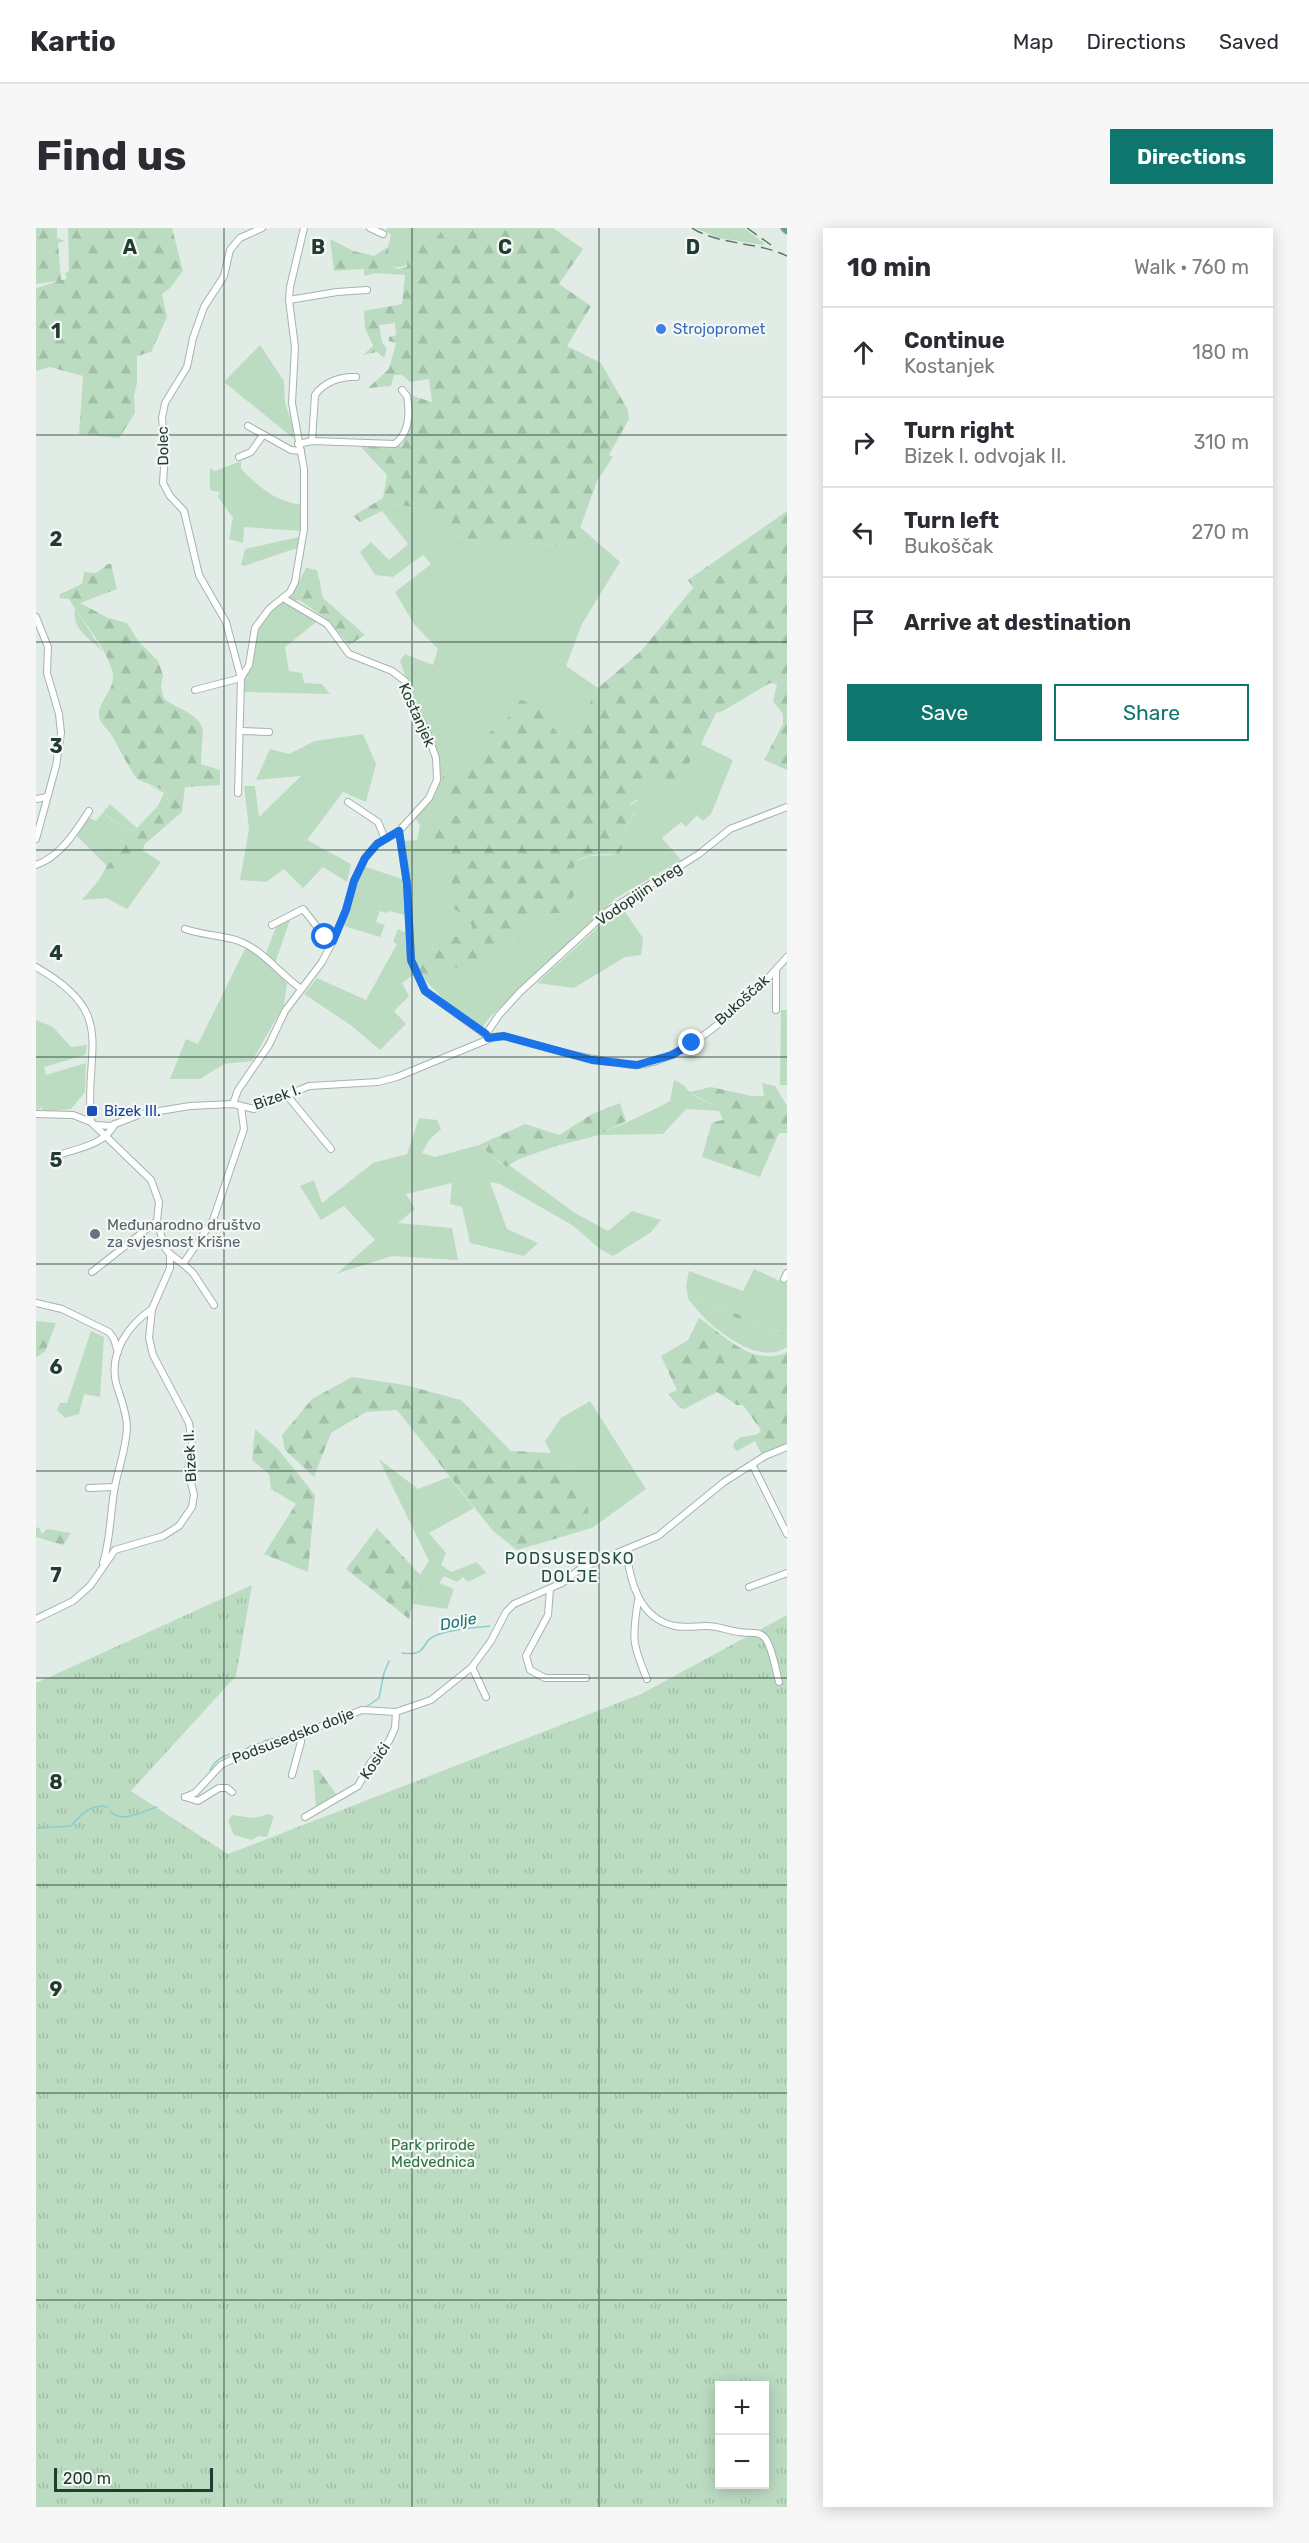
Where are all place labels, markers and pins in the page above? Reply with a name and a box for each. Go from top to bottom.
place label: Strojopromet [673,320,766,338]
marker: Strojopromet [654,322,668,336]
place label: Bizek III. [104,1102,161,1120]
marker: Bizek III. [85,1104,99,1118]
place label: Međunarodno društvo za svjesnost Krišne [107,1216,261,1251]
marker: Međunarodno društvo za svjesnost Krišne [88,1227,102,1241]

